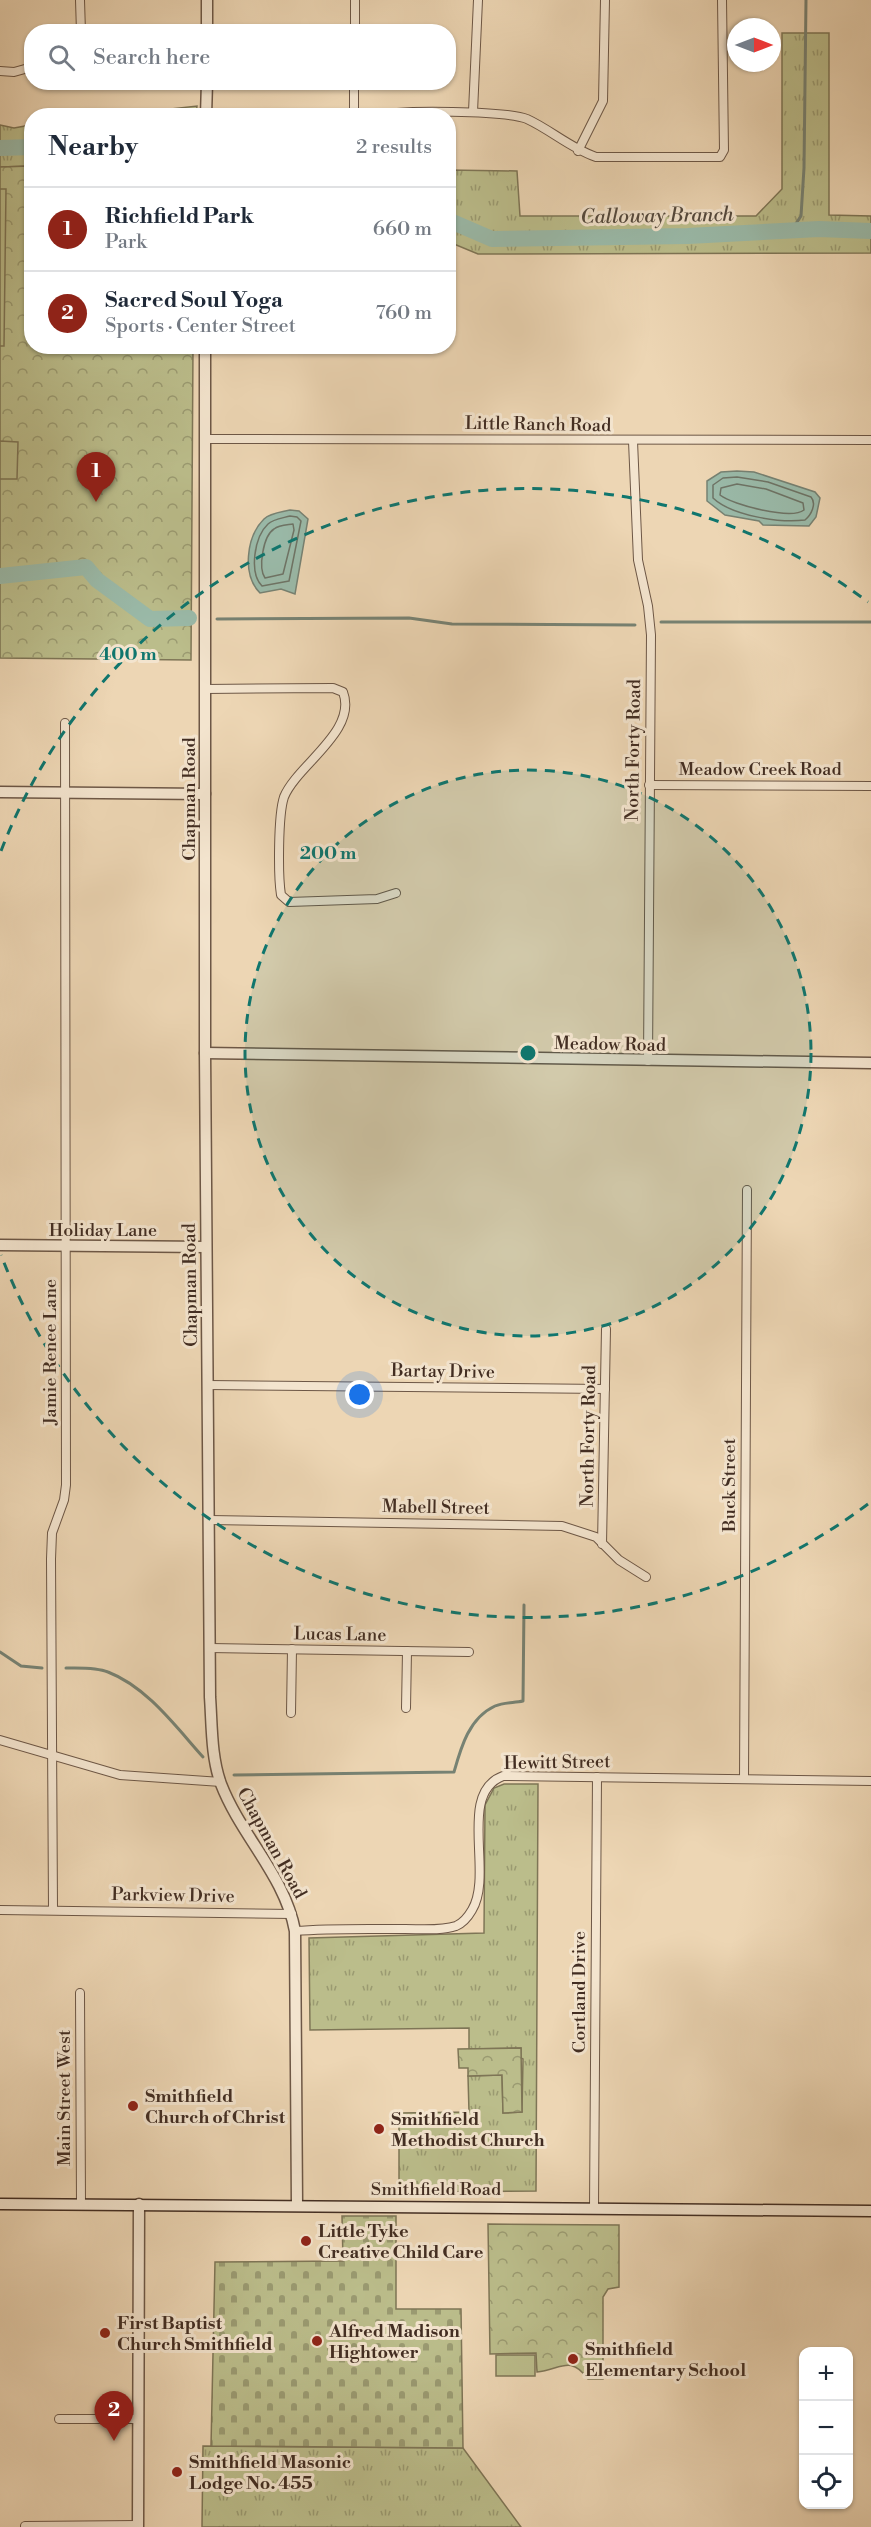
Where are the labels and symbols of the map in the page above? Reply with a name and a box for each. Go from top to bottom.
north arrow [727,18,781,72]
water label: Calloway Branch [580,203,735,230]
street label: Little Ranch Road [465,412,612,437]
pin: 1 [76,452,116,502]
text: 400 m [99,643,157,666]
street label: North Forty Road [621,678,646,821]
street label: Chapman Road [178,736,201,861]
street label: Meadow Creek Road [678,758,842,781]
text: 200 m [300,842,357,865]
street label: Meadow Road [554,1032,667,1057]
centre of rings [518,1043,538,1063]
street label: Holiday Lane [49,1219,157,1242]
street label: Chapman Road [178,1222,203,1347]
street label: Jamie Renee Lane [39,1279,62,1426]
street label: Bartay Drive [390,1359,495,1384]
street label: North Forty Road [576,1364,601,1507]
your location [345,1380,374,1409]
street label: Buck Street [718,1437,741,1533]
street label: Mabell Street [382,1495,491,1520]
street label: Lucas Lane [293,1622,387,1647]
street label: Hewitt Street [503,1750,611,1775]
street label: Chapman Road [232,1784,312,1904]
street label: Parkview Drive [111,1883,235,1908]
street label: Cortland Drive [568,1931,591,2053]
street label: Main Street West [53,2029,76,2166]
place label: Smithfield Church of Christ [145,2085,286,2129]
marker: Smithfield Church of Christ [126,2099,140,2113]
place label: Smithfield Methodist Church [391,2108,545,2152]
marker: Smithfield Methodist Church [372,2122,386,2136]
street label: Smithfield Road [371,2178,502,2201]
place label: Little Tyke Creative Child Care [318,2220,484,2264]
marker: Little Tyke Creative Child Care [299,2234,313,2248]
place label: First Baptist Church Smithfield [117,2312,273,2356]
place label: Alfred Madison Hightower [328,2320,460,2364]
marker: First Baptist Church Smithfield [98,2326,112,2340]
marker: Alfred Madison Hightower [310,2334,324,2348]
place label: Smithfield Elementary School [585,2338,746,2382]
marker: Smithfield Elementary School [566,2352,580,2366]
pin: 2 [94,2392,134,2441]
place label: Smithfield Masonic Lodge No. 455 [189,2451,351,2495]
marker: Smithfield Masonic Lodge No. 455 [170,2465,184,2479]

